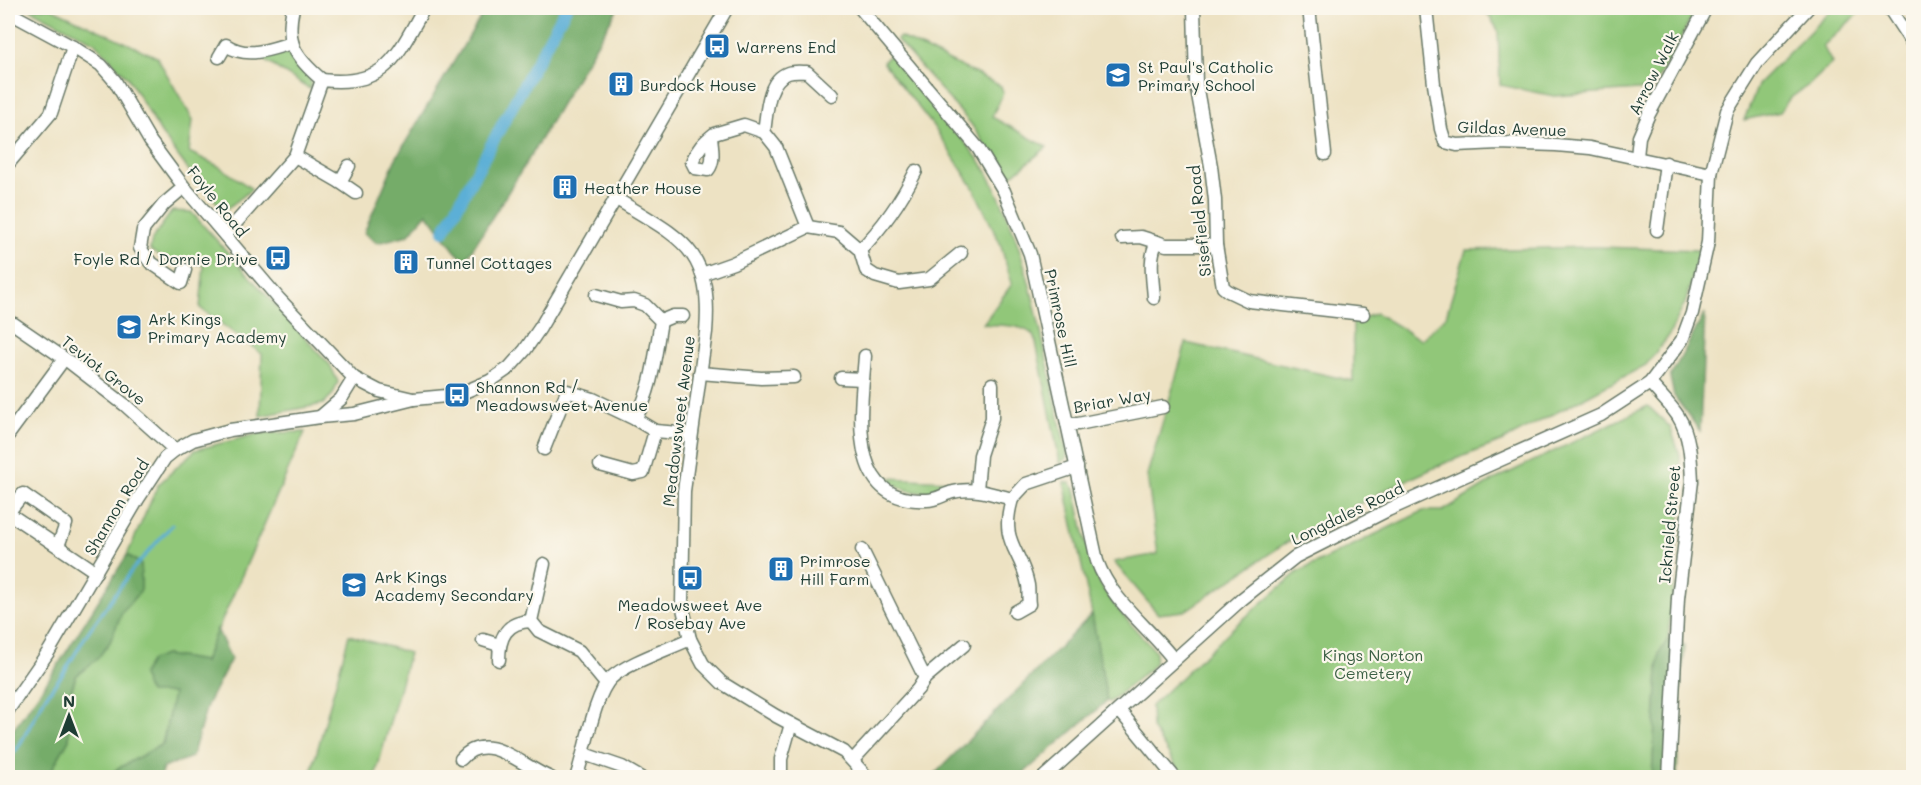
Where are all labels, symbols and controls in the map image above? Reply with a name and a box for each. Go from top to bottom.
street label: Arrow Walk [1623,28,1683,118]
bus stop icon: Warrens End [702,31,732,61]
place label: Warrens End [736,36,836,57]
place label: St Paul's Catholic Primary School [1138,56,1273,95]
school or university icon: St Paul's Catholic Primary School [1103,60,1133,90]
building icon: Burdock House [606,69,636,99]
place label: Burdock House [640,74,757,95]
street label: Gildas Avenue [1457,116,1567,140]
street label: Foyle Road [183,161,253,241]
street label: Sisefield Road [1183,164,1215,278]
building icon: Heather House [550,172,580,202]
place label: Heather House [584,177,702,198]
bus stop icon: Foyle Rd / Dornie Drive [263,243,293,273]
building icon: Tunnel Cottages [391,247,421,277]
place label: Foyle Rd / Dornie Drive [74,248,258,269]
place label: Tunnel Cottages [426,252,552,273]
street label: Primrose Hill [1040,267,1082,369]
place label: Ark Kings Primary Academy [148,308,287,347]
school or university icon: Ark Kings Primary Academy [114,312,144,342]
street label: Teviot Grove [58,330,150,410]
street label: Meadowsweet Avenue [657,334,699,508]
place label: Shannon Rd / Meadowsweet Avenue [476,376,648,415]
bus stop icon: Shannon Rd / Meadowsweet Avenue [442,380,472,410]
street label: Briar Way [1072,383,1152,417]
street label: Shannon Road [79,455,153,559]
street label: Icknield Street [1653,464,1685,584]
street label: Longdales Road [1287,477,1407,549]
place label: Primrose Hill Farm [800,550,871,589]
building icon: Primrose Hill Farm [766,554,796,584]
bus stop icon: Meadowsweet Ave / Rosebay Ave [675,563,705,593]
place label: Ark Kings Academy Secondary [374,566,534,605]
school or university icon: Ark Kings Academy Secondary [339,570,369,600]
place label: Meadowsweet Ave / Rosebay Ave [618,594,762,633]
park label: Kings Norton Cemetery [1323,644,1423,683]
north arrow [39,686,99,746]
text: N [63,690,75,711]

